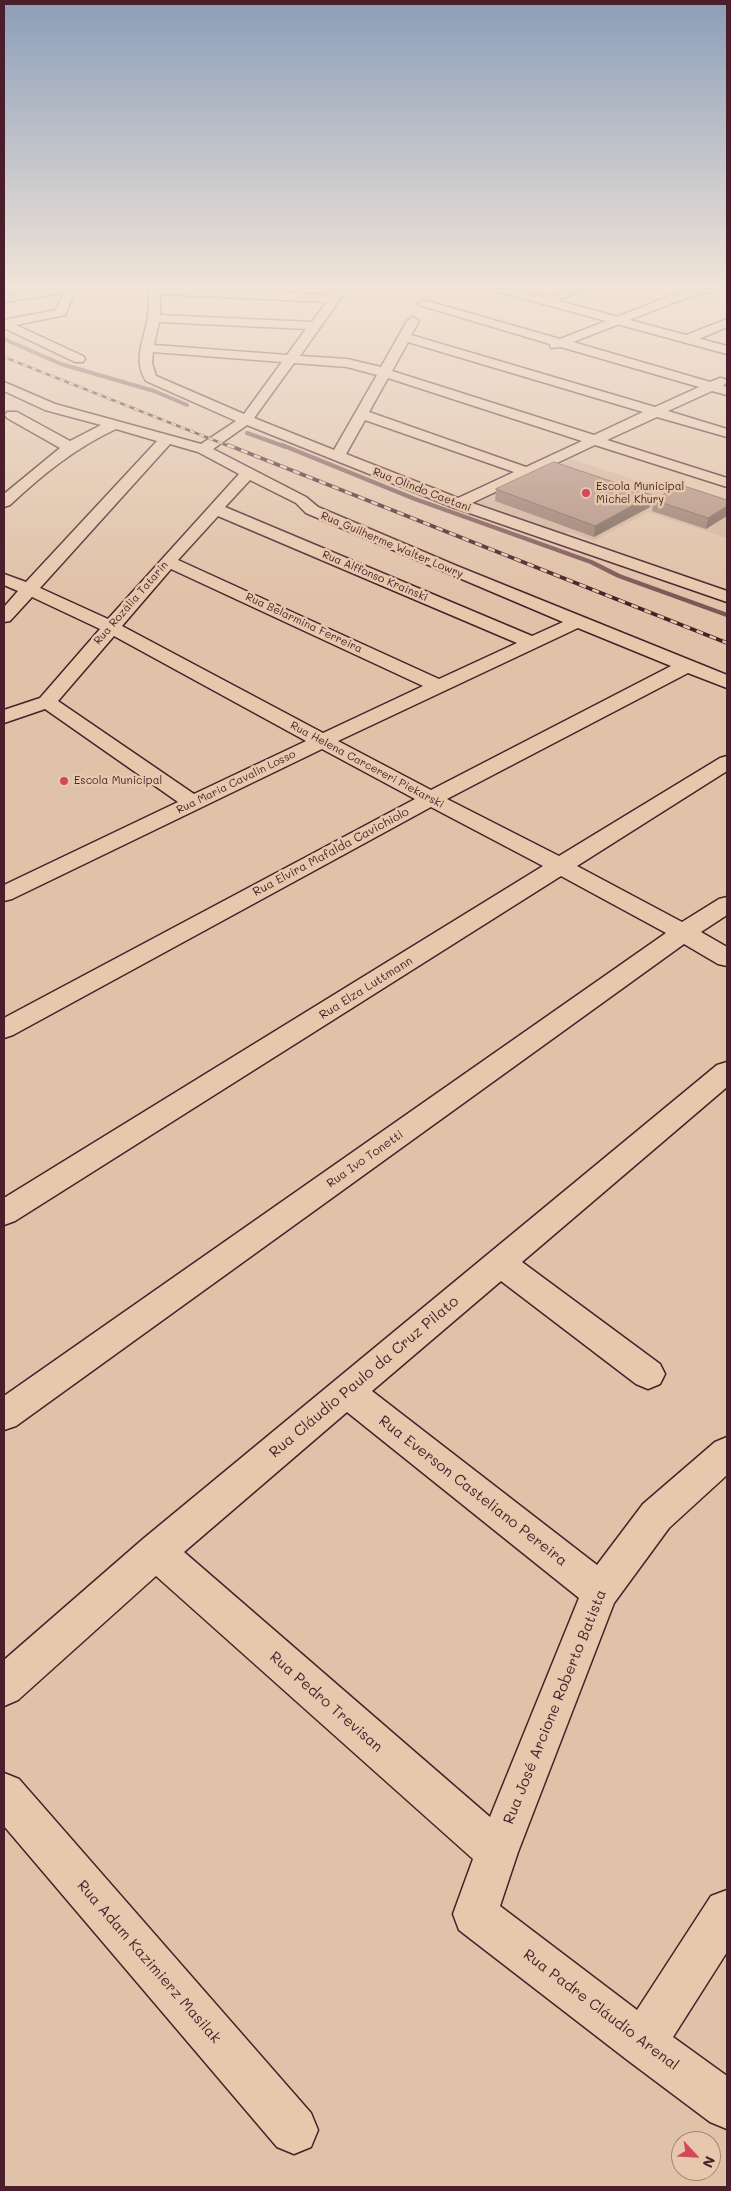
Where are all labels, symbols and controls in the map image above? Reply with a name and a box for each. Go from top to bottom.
street label: Rua Olindo Caetani [371,465,473,515]
place label: Escola Municipal Michel Khury [596,480,684,506]
marker: Escola Municipal Michel Khury [580,487,592,499]
street label: Rua Guilherme Walter Lowry [319,509,465,581]
street label: Rua Alffonso Krainski [320,548,430,604]
street label: Rua Rozália Tatarin [91,559,171,647]
street label: Rua Belarmina Ferreira [243,590,365,656]
street label: Rua Helena Carcereri Piekarski [288,719,446,811]
street label: Rua Maria Cavalin Losso [174,747,298,817]
place label: Escola Municipal [74,774,162,788]
marker: Escola Municipal [58,775,70,787]
street label: Rua Elvira Mafalda Cavichiolo [250,805,412,899]
street label: Rua Elza Luttmann [317,953,415,1023]
street label: Rua Ivo Tonetti [324,1127,406,1191]
street label: Rua Cláudio Paulo da Cruz Pilato [266,1292,462,1462]
street label: Rua Everson Casteliano Pereira [375,1412,571,1570]
street label: Rua José Arcione Roberto Batista [500,1587,610,1827]
street label: Rua Pedro Trevisan [266,1648,386,1756]
street label: Rua Adam Kazimierz Masilak [73,1877,225,2047]
street label: Rua Padre Cláudio Arenal [520,1946,682,2074]
north arrow [671,2131,721,2181]
text: N [698,2153,720,2171]

